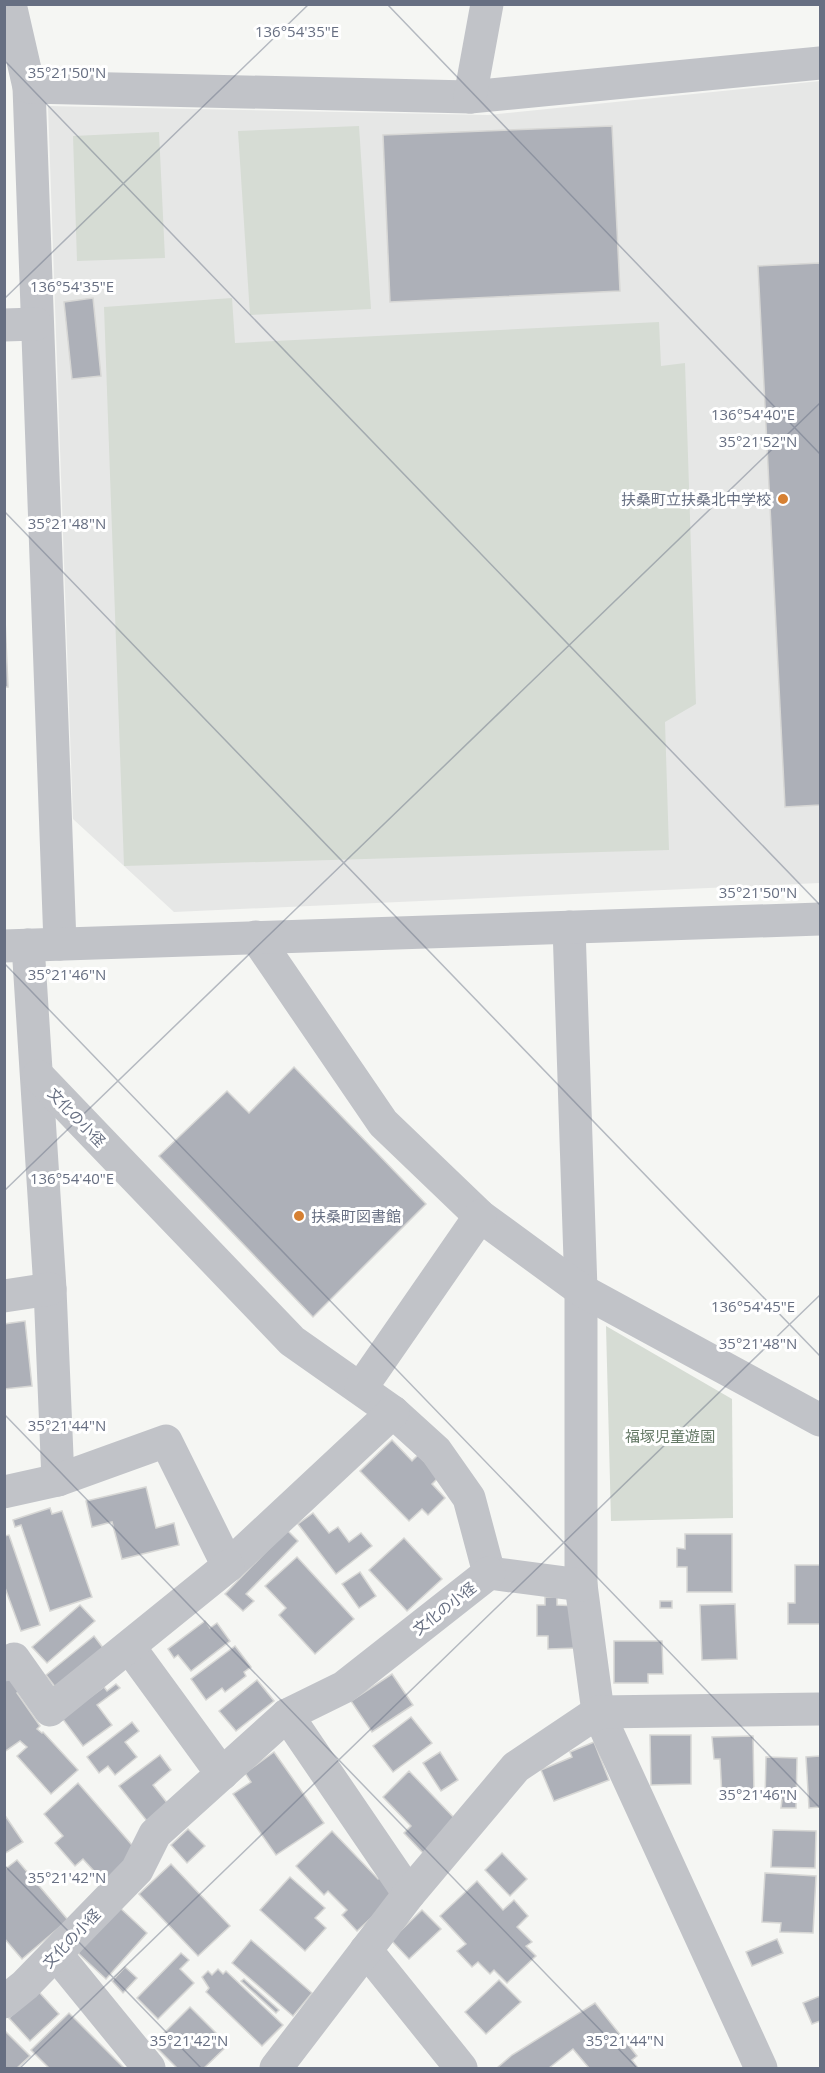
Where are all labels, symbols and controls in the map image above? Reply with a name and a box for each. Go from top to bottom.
text: 136°54'35"E [255,21,339,41]
text: 35°21'50"N [28,62,106,82]
text: 136°54'35"E [30,276,114,296]
text: 136°54'40"E [711,404,795,424]
text: 35°21'52"N [719,431,797,451]
place label: 扶桑町立扶桑北中学校 [621,489,771,509]
marker: 扶桑町立扶桑北中学校 [776,492,790,506]
text: 35°21'48"N [28,513,106,533]
text: 35°21'50"N [719,882,797,902]
text: 35°21'46"N [28,964,106,984]
street label: 文化の小径 [44,1083,110,1151]
text: 136°54'40"E [30,1168,114,1188]
place label: 扶桑町図書館 [311,1206,401,1226]
marker: 扶桑町図書館 [292,1209,306,1223]
text: 136°54'45"E [711,1296,795,1316]
text: 35°21'48"N [719,1333,797,1353]
text: 35°21'44"N [28,1415,106,1435]
park label: 福塚児童遊園 [625,1426,715,1446]
street label: 文化の小径 [408,1577,480,1639]
text: 35°21'46"N [719,1784,797,1804]
text: 35°21'42"N [28,1867,106,1887]
street label: 文化の小径 [38,1904,104,1972]
text: 35°21'42"N [150,2030,228,2050]
text: 35°21'44"N [586,2030,664,2050]

